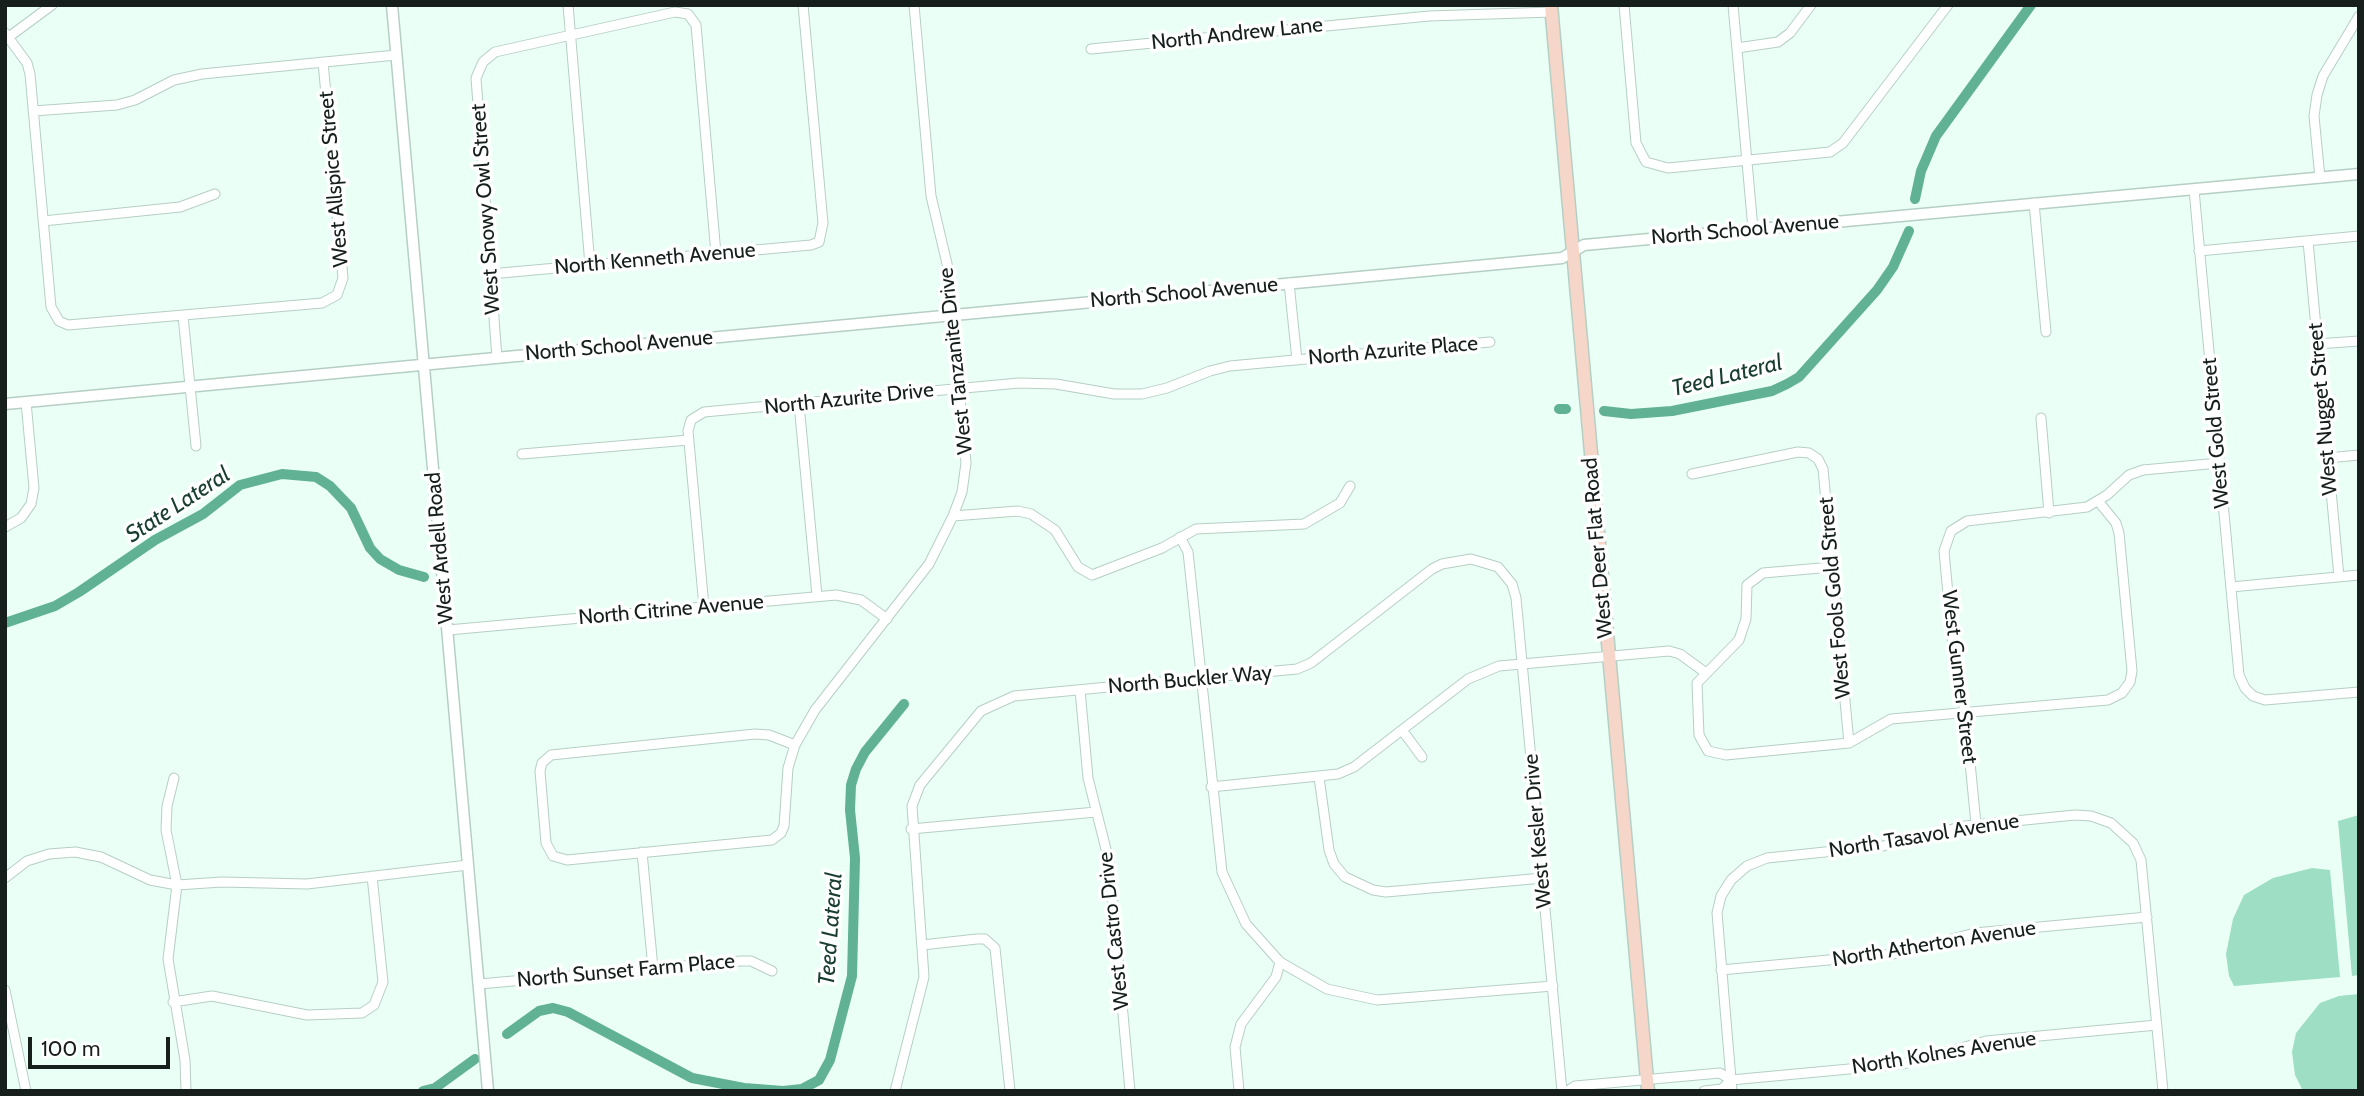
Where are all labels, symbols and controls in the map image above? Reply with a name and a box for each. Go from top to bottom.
street label: North Andrew Lane [1150,12,1324,56]
street label: West Allspice Street [314,90,354,268]
street label: West Snowy Owl Street [466,103,506,315]
street label: North School Avenue [1650,209,1840,251]
street label: North Kenneth Avenue [553,238,757,280]
street label: West Tanzanite Drive [934,266,978,456]
street label: North School Avenue [1089,272,1279,314]
street label: West Nugget Street [2303,322,2343,496]
street label: North School Avenue [524,325,714,367]
street label: North Azurite Place [1307,331,1479,371]
water label: Teed Lateral [1669,349,1785,403]
street label: West Gold Street [2197,357,2235,509]
street label: North Azurite Drive [763,378,935,420]
street label: West Deer Flat Road [1578,457,1618,639]
water label: State Lateral [121,461,235,549]
street label: West Ardell Road [421,471,459,625]
street label: West Fools Gold Street [1814,496,1856,700]
street label: North Citrine Avenue [577,589,765,631]
street label: West Gunner Street [1936,589,1982,765]
street label: North Buckler Way [1107,660,1273,700]
street label: West Kesler Drive [1519,753,1557,909]
street label: North Tasavol Avenue [1827,809,2021,863]
street label: West Castro Drive [1093,851,1135,1011]
water label: Teed Lateral [813,872,849,986]
street label: North Atherton Avenue [1830,915,2038,973]
street label: North Sunset Farm Place [516,949,736,993]
scale bar [32,1023,173,1066]
street label: North Kolnes Avenue [1850,1026,2038,1080]
text: 100 m [41,1036,100,1061]

